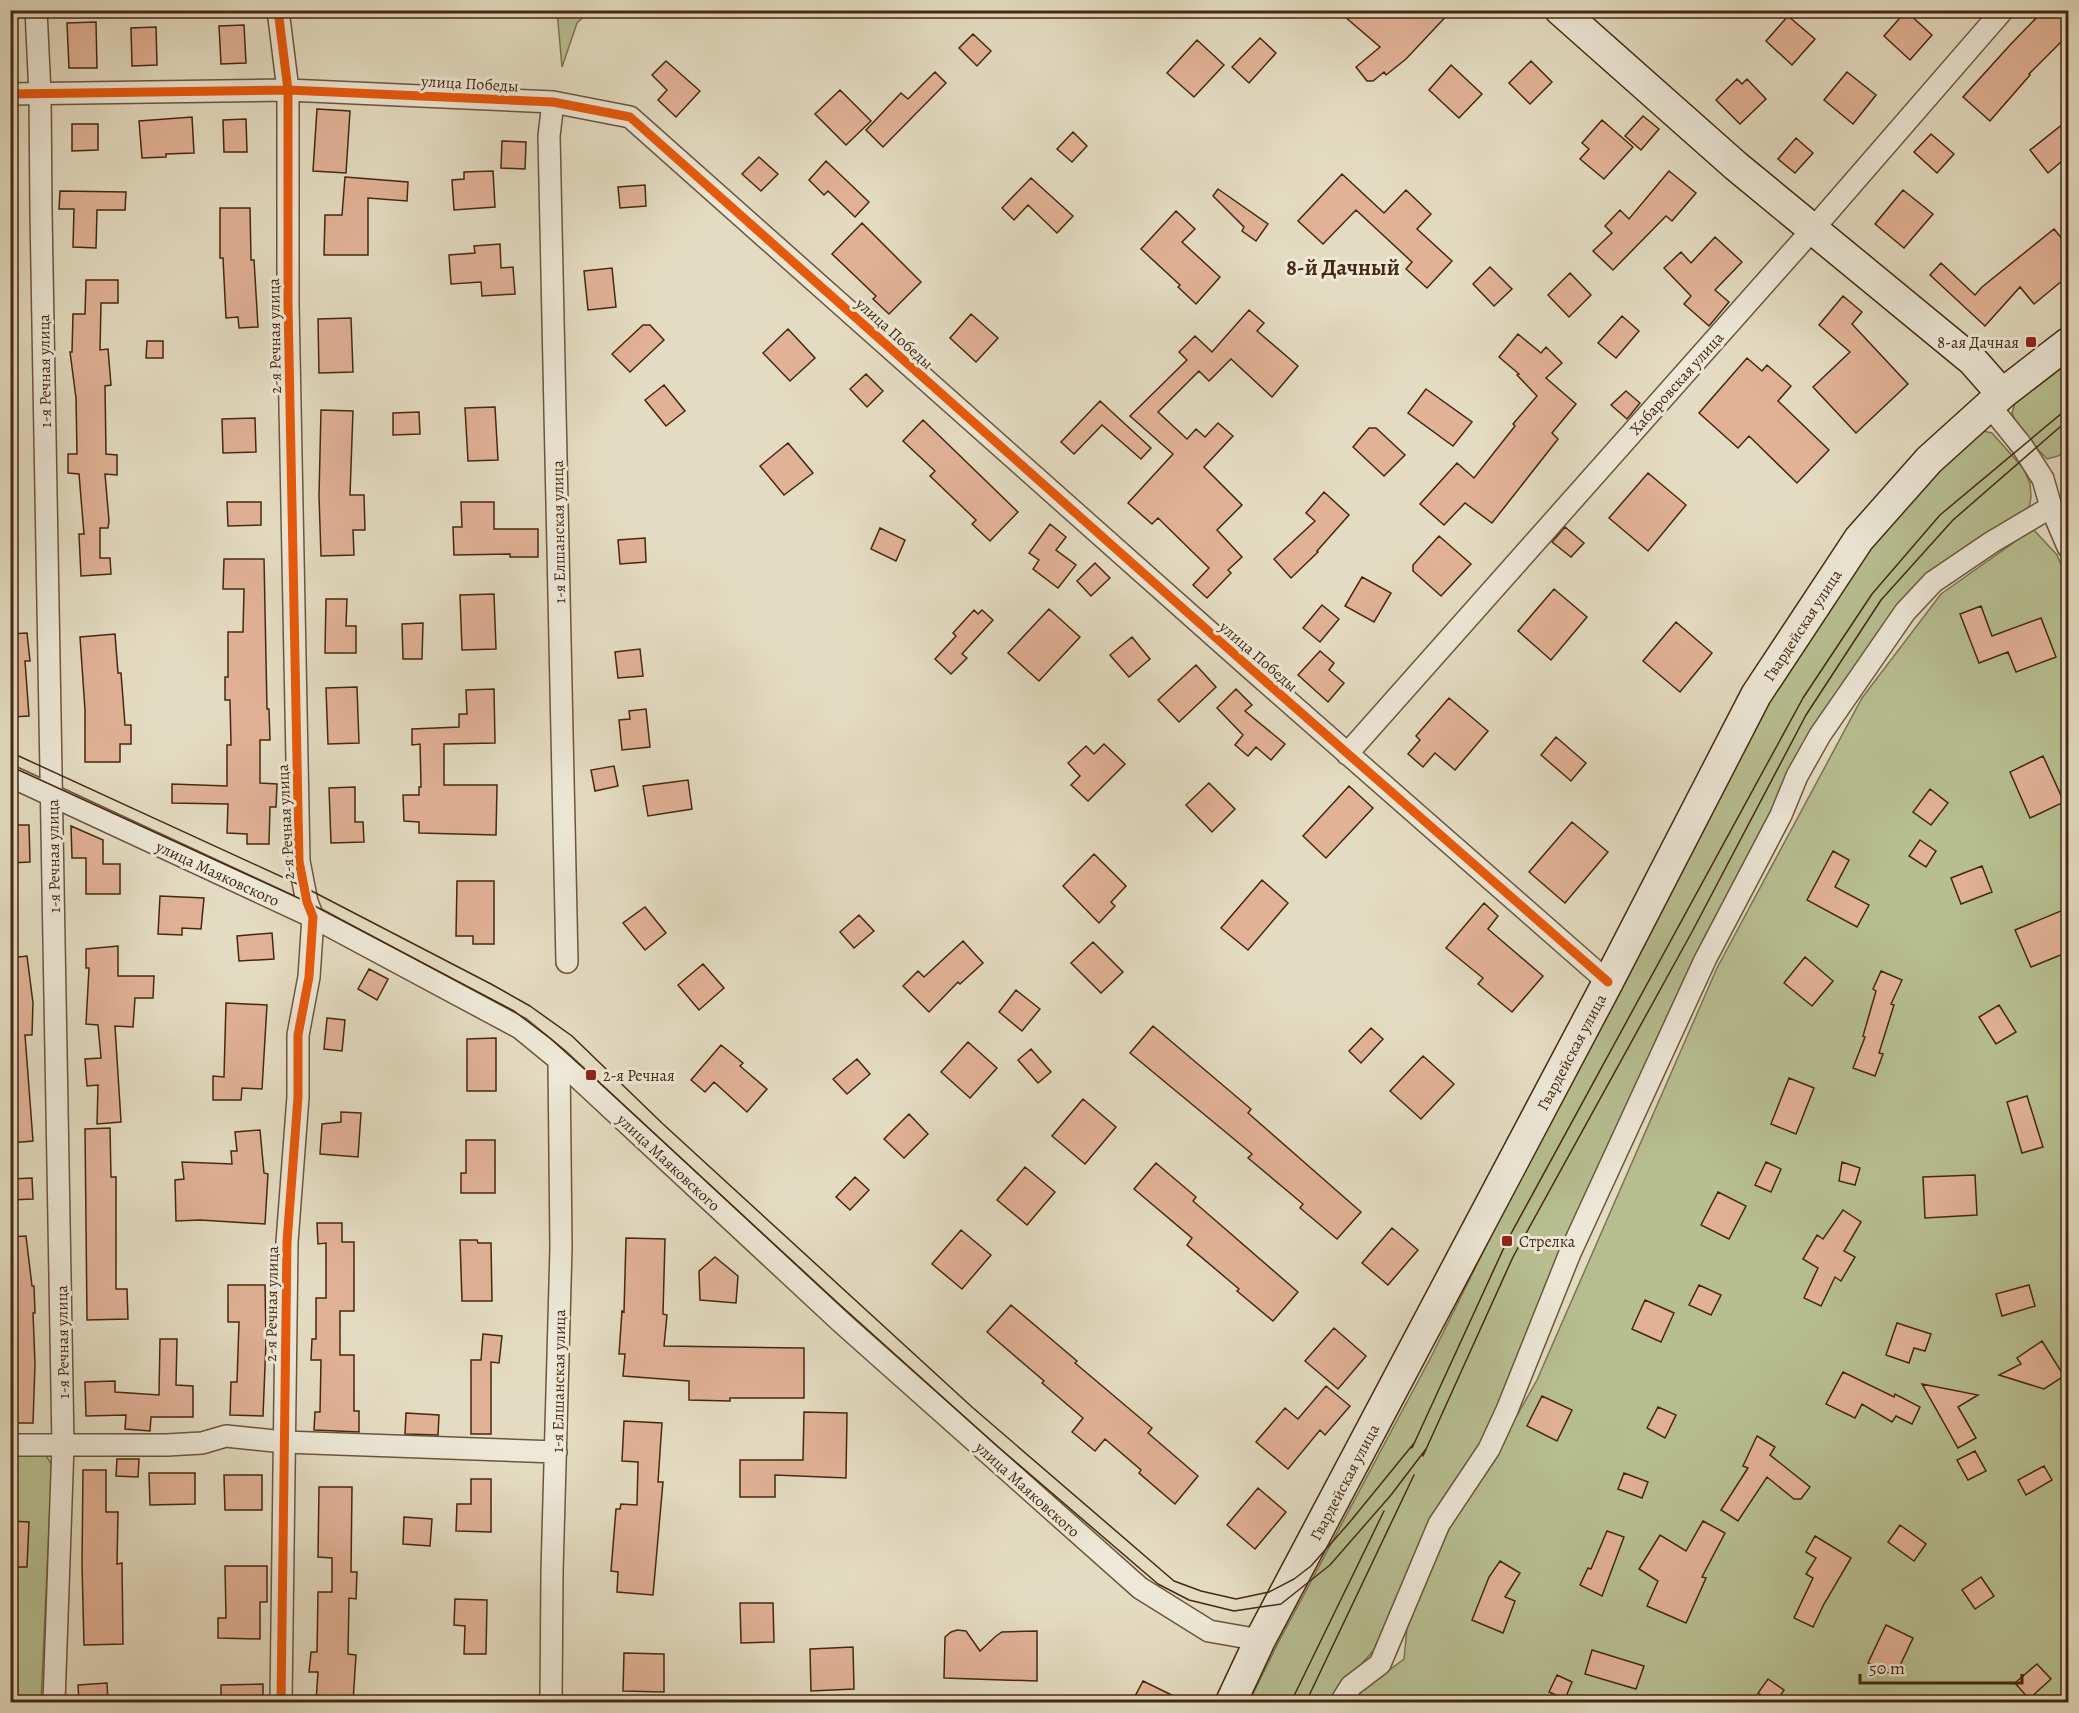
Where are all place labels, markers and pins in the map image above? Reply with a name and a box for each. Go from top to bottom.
place label: 8-ая Дачная [1937,332,2019,354]
marker: 8-ая Дачная [2024,335,2038,349]
place label: 2-я Речная [603,1065,675,1087]
marker: 2-я Речная [584,1068,598,1082]
place label: Стрелка [1519,1231,1576,1253]
marker: Стрелка [1500,1234,1514,1248]

